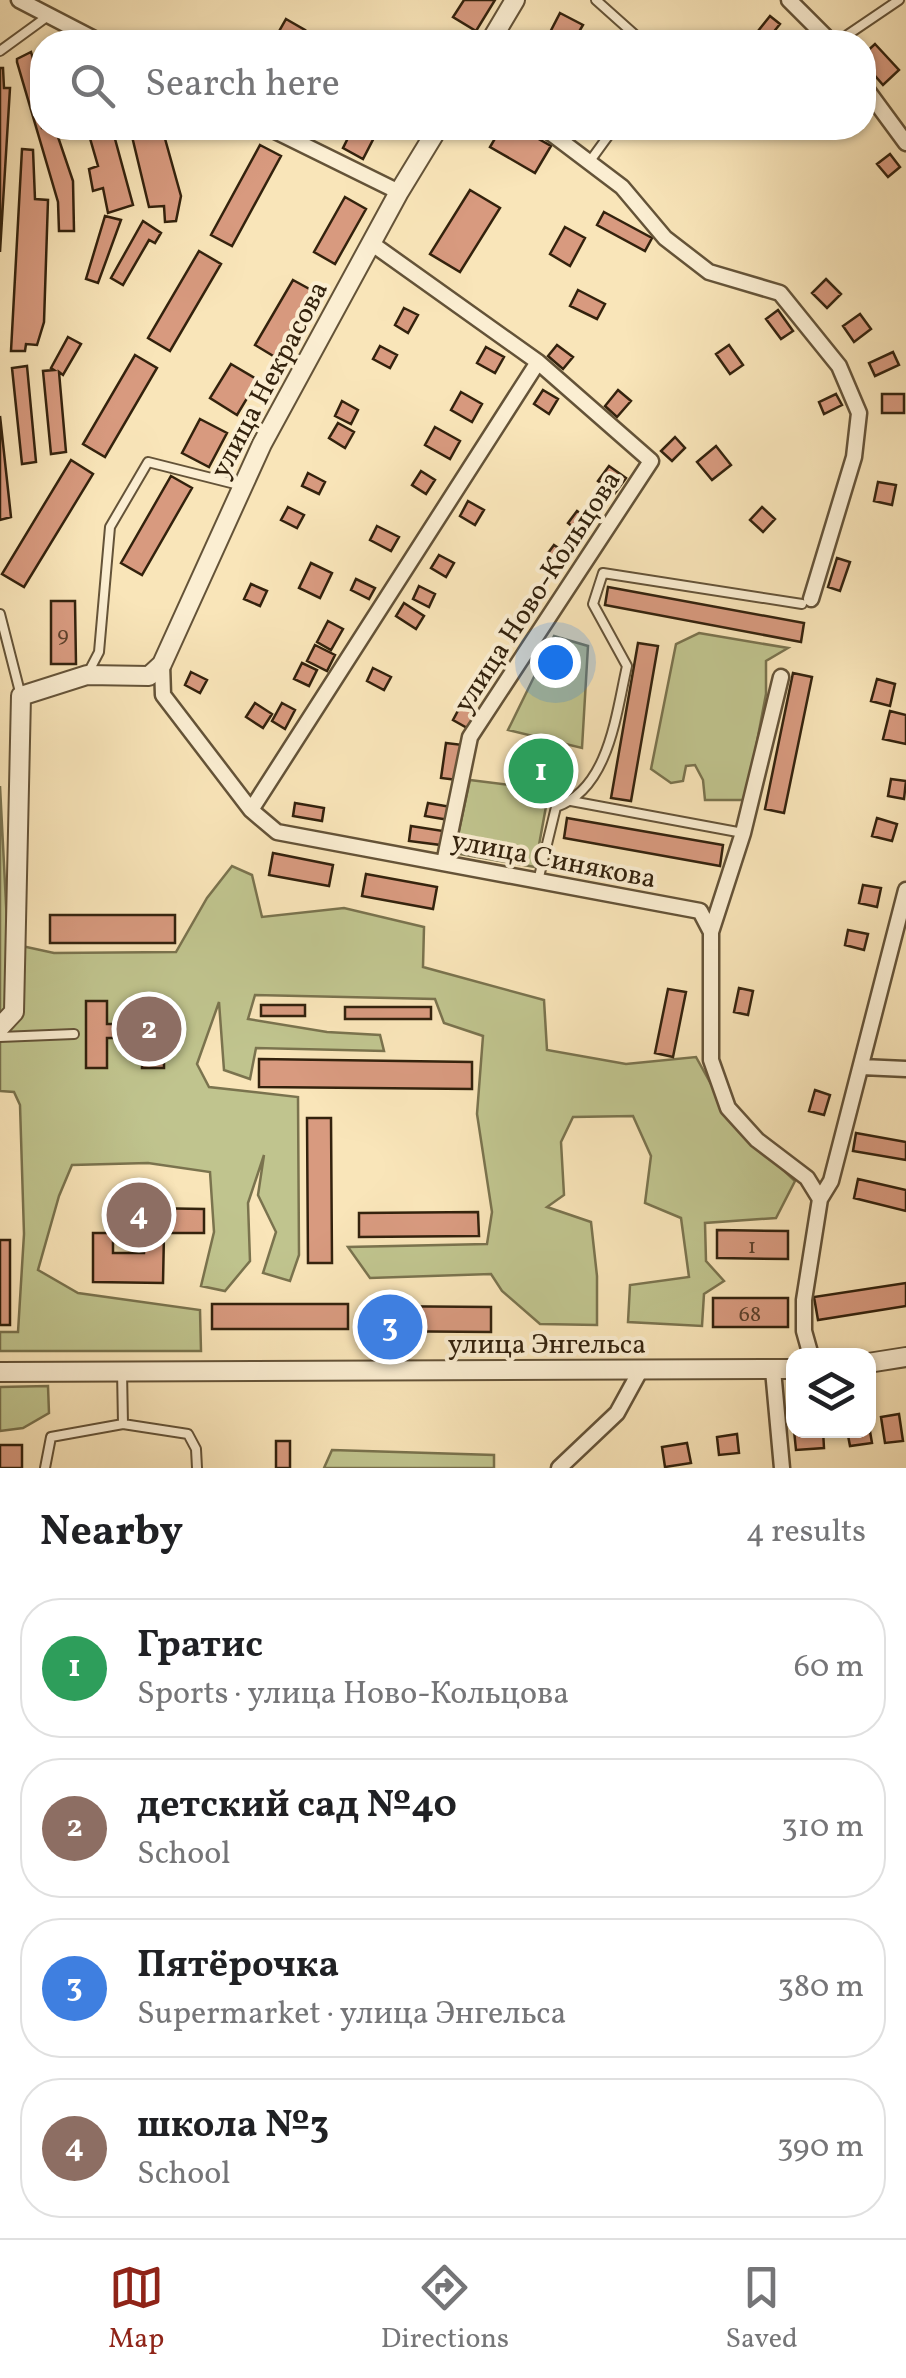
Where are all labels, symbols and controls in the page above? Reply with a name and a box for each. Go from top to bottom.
search box [30,30,876,140]
icon: search [65,58,120,113]
text: Search here [145,59,340,112]
street label: улица Некрасова [202,275,339,486]
street label: улица Ново-Кольцова [445,464,631,721]
house number: 9 [57,620,69,651]
your location [530,637,581,688]
pin: 1 [508,734,574,808]
street label: улица Синякова [448,821,659,899]
pin: 2 [116,992,182,1066]
pin: 4 [106,1178,172,1252]
house number: 1 [748,1232,756,1263]
pin: 3 [358,1290,422,1364]
house number: 68 [739,1300,761,1331]
street label: улица Энгельса [448,1326,646,1365]
map controls [786,1348,876,1438]
button: layers [786,1348,876,1438]
text: Nearby [40,1504,183,1563]
text: 4 results [746,1511,866,1555]
text: Гратис [137,1620,263,1673]
text: 1 [68,1646,81,1690]
text: 60 m [794,1646,864,1690]
text: Sports · улица Ново-Кольцова [137,1673,569,1717]
text: детский сад №40 [137,1780,457,1833]
text: 2 [66,1806,83,1850]
text: 310 m [781,1806,864,1850]
text: School [137,1833,231,1877]
text: Пятёрочка [137,1940,339,1993]
text: 3 [66,1966,83,2010]
text: 380 m [777,1966,864,2010]
text: Supermarket · улица Энгельса [137,1993,566,2037]
text: школа №3 [137,2100,329,2153]
text: 4 [65,2126,84,2170]
text: 390 m [777,2126,864,2170]
text: School [137,2153,231,2197]
tab: Map [108,2260,164,2359]
tab: Directions [381,2260,509,2359]
tab: Saved [726,2260,798,2359]

